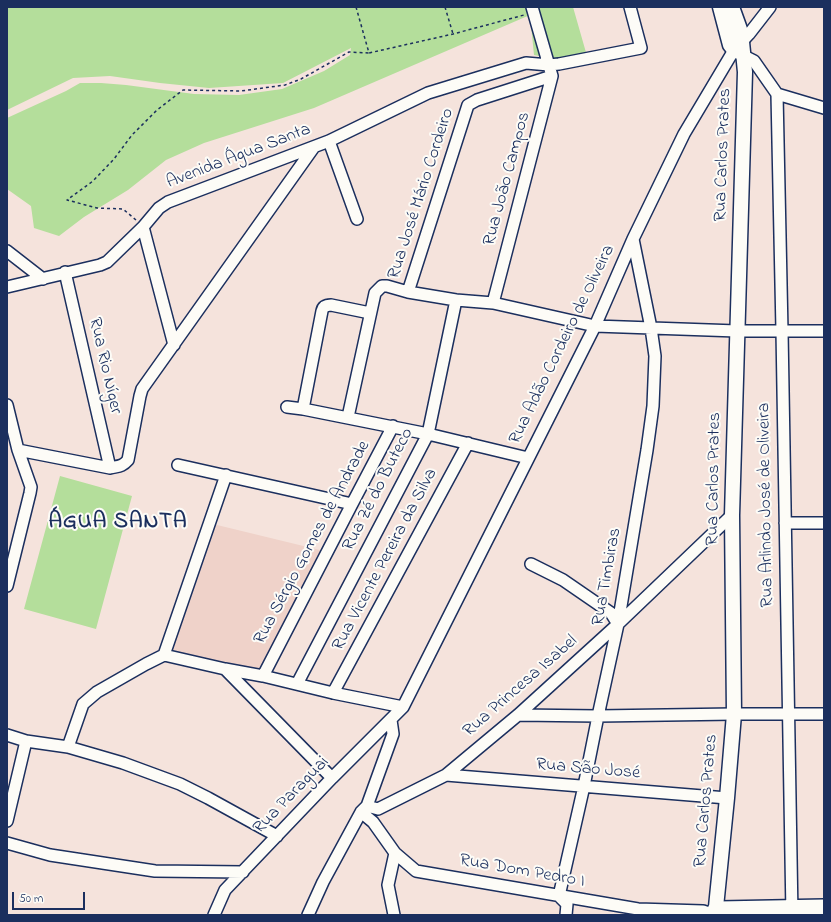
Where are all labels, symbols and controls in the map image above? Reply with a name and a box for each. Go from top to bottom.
street label: Rua Carlos Prates [711,88,737,222]
street label: Rua José Mário Cordeiro [384,106,460,282]
street label: Rua João Campos [480,110,536,248]
street label: Avenida Água Santa [164,120,314,194]
street label: Rua Adão Cordeiro de Oliveira [505,242,621,448]
street label: Rua Rio Níger [82,316,126,416]
street label: Rua Arlindo José de Oliveira [754,402,780,608]
street label: Rua Carlos Prates [703,412,727,546]
street label: Rua Zé do Buteco [339,425,419,555]
street label: Rua Sérgio Gomes de Andrade [250,438,376,648]
street label: Rua Vicente Pereira da Silva [329,465,443,655]
district label: ÁGUA SANTA [49,510,187,536]
street label: Rua Timbiras [589,526,627,628]
street label: Rua Princesa Isabel [459,631,583,743]
street label: Rua Carlos Prates [690,734,724,868]
street label: Rua Paraguai [249,753,335,839]
street label: Rua São José [535,755,641,785]
street label: Rua Dom Pedro I [458,850,586,894]
scale bar [14,884,87,910]
text: 50 m [19,890,43,908]

